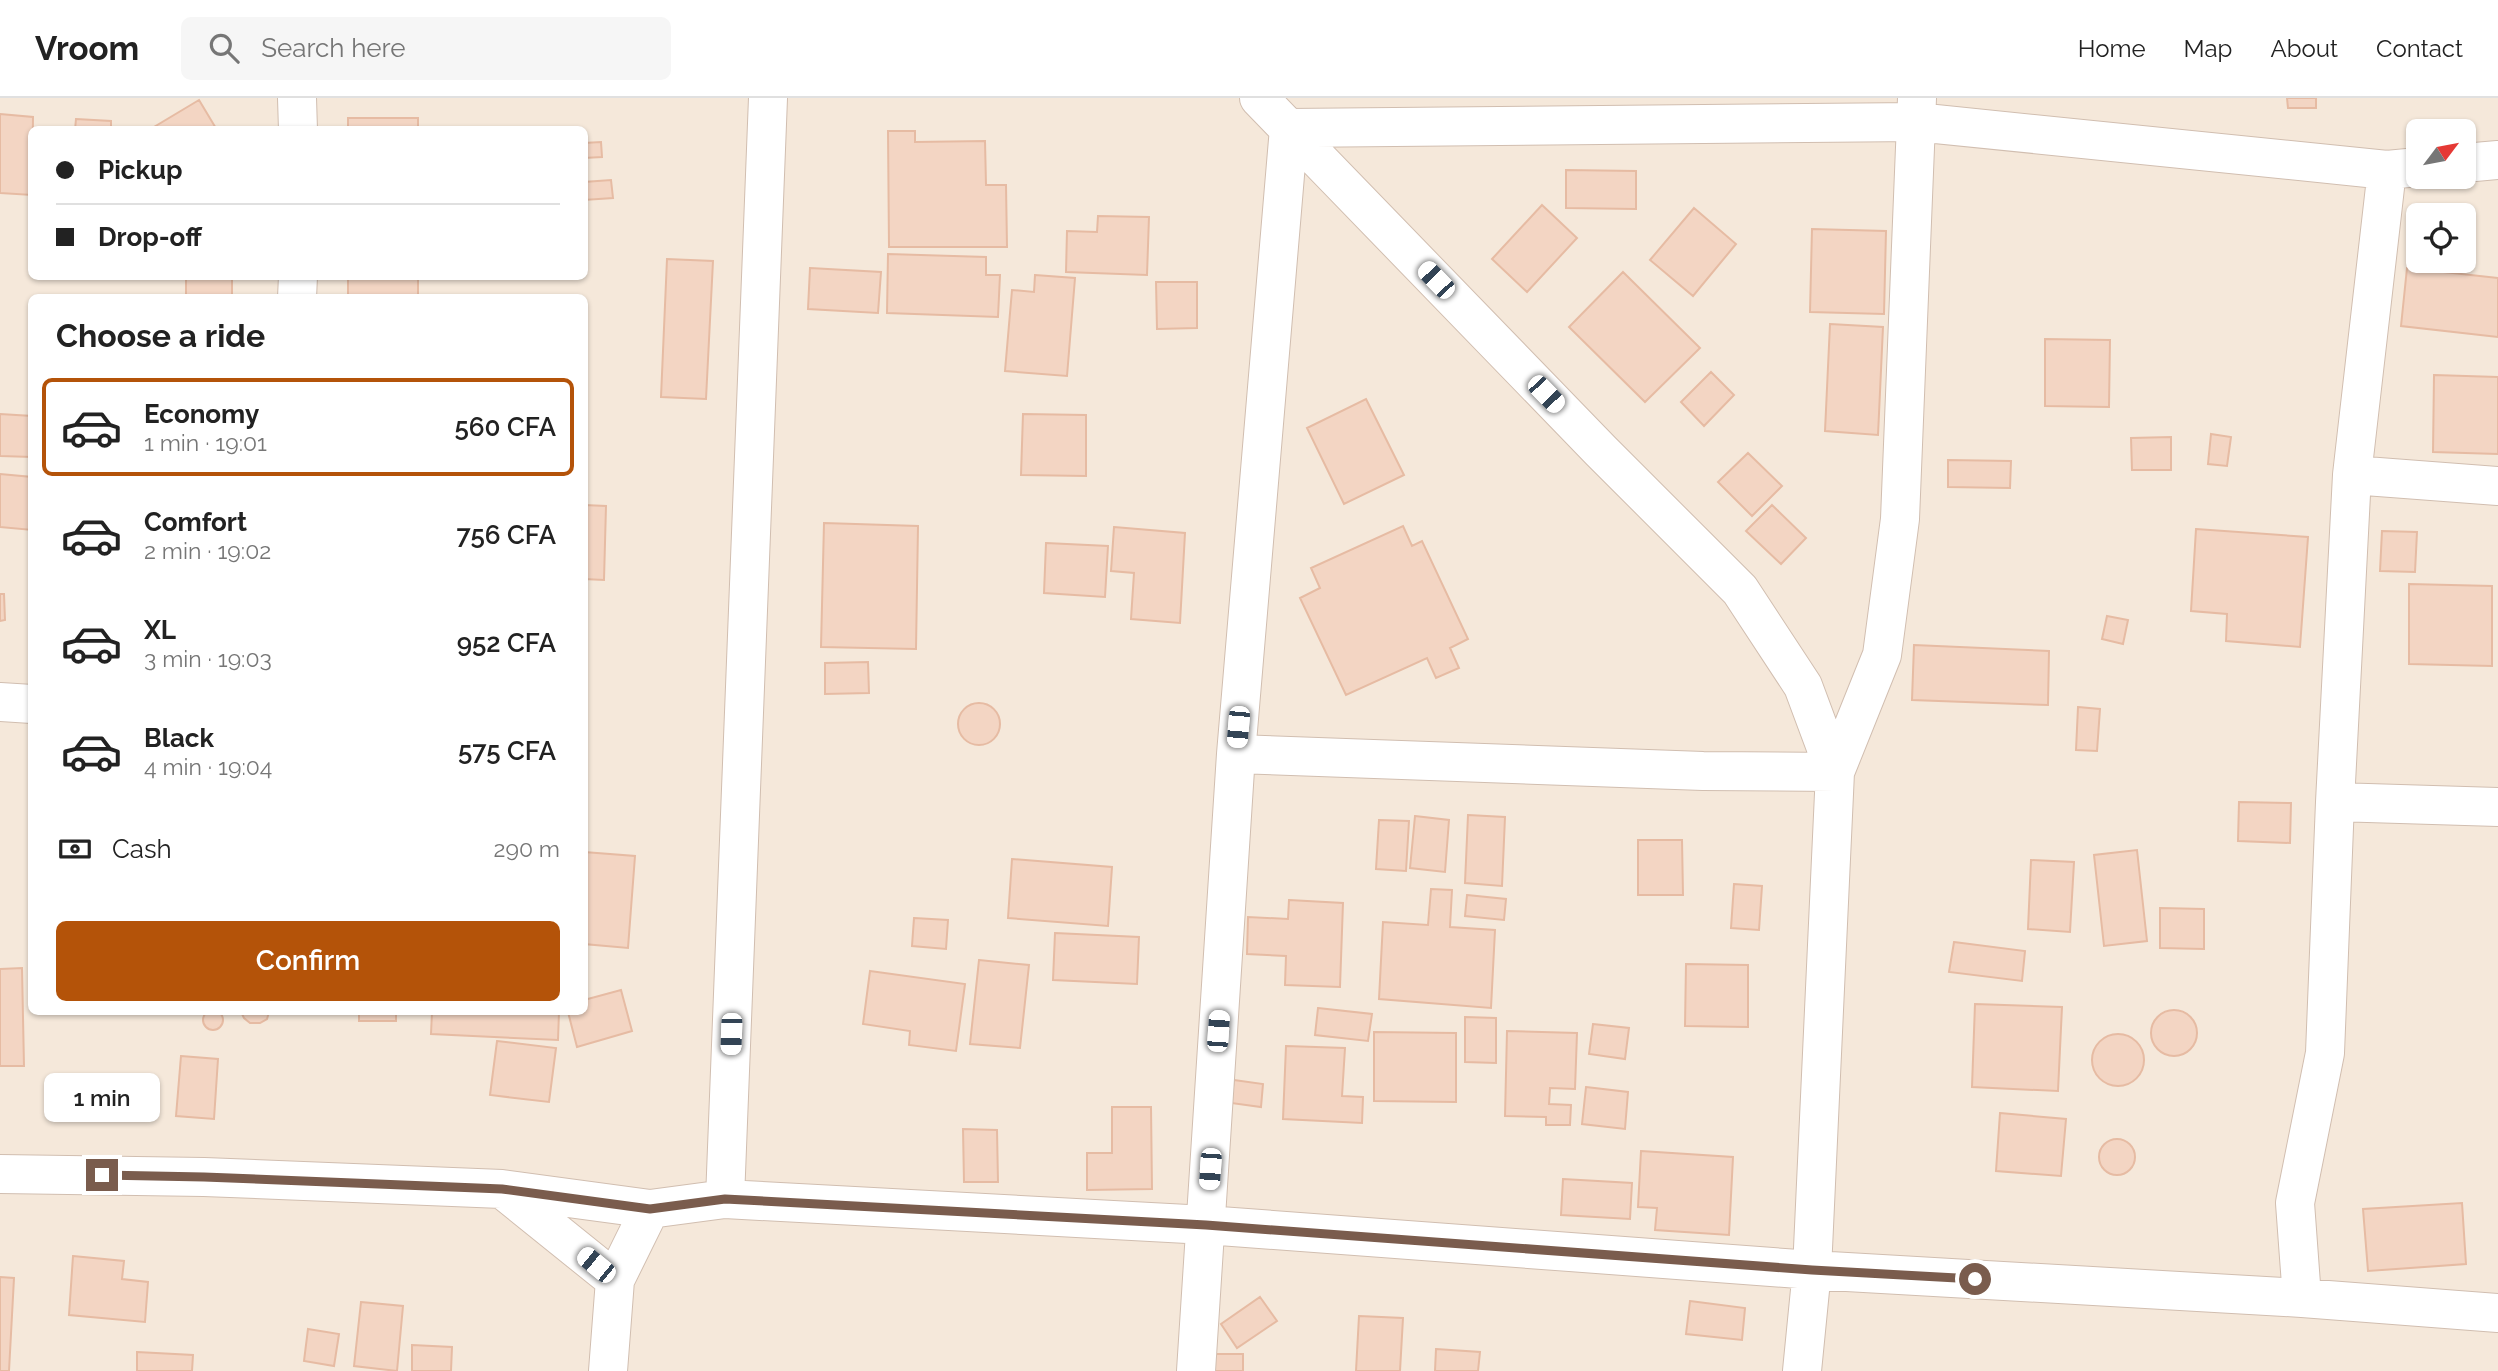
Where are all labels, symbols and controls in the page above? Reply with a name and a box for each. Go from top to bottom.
search box [181,17,671,80]
text: Vroom [35,29,139,68]
icon: search [205,29,243,67]
text: Search here [261,33,406,63]
text: Home [2078,34,2146,63]
text: Map [2184,34,2232,63]
text: About [2270,34,2338,63]
text: Contact [2376,34,2463,63]
north arrow [2406,119,2476,189]
map controls [2406,119,2476,273]
text: Pickup [98,155,183,185]
button: locate [2406,203,2476,273]
text: Drop-off [98,222,202,252]
car [1414,258,1459,302]
text: Choose a ride [56,317,265,354]
car [1524,372,1569,416]
icon: car [60,396,123,459]
text: Economy [144,399,259,429]
text: 560 CFA [454,412,556,442]
text: 1 min · 19:01 [144,429,267,456]
icon: car [60,504,123,567]
text: Comfort [144,507,247,537]
text: 756 CFA [457,520,556,550]
text: 2 min · 19:02 [144,537,271,564]
icon: car [60,612,123,675]
text: XL [144,615,176,645]
text: 952 CFA [457,628,556,658]
text: 3 min · 19:03 [144,645,272,672]
car [1226,705,1251,749]
icon: car [60,720,123,783]
text: Black [144,723,214,753]
text: 575 CFA [458,736,556,766]
text: 4 min · 19:04 [144,753,272,780]
icon: cash [56,830,94,868]
text: Cash [112,834,172,864]
text: 290 m [493,835,560,862]
button: Confirm [56,921,560,1001]
car [1207,1009,1230,1053]
car [720,1013,743,1055]
callout: 1 min [44,1074,160,1122]
text: 1 min [73,1084,131,1111]
car [1199,1147,1222,1191]
route end [86,1159,118,1191]
car [574,1244,619,1286]
route start [1959,1263,1991,1295]

